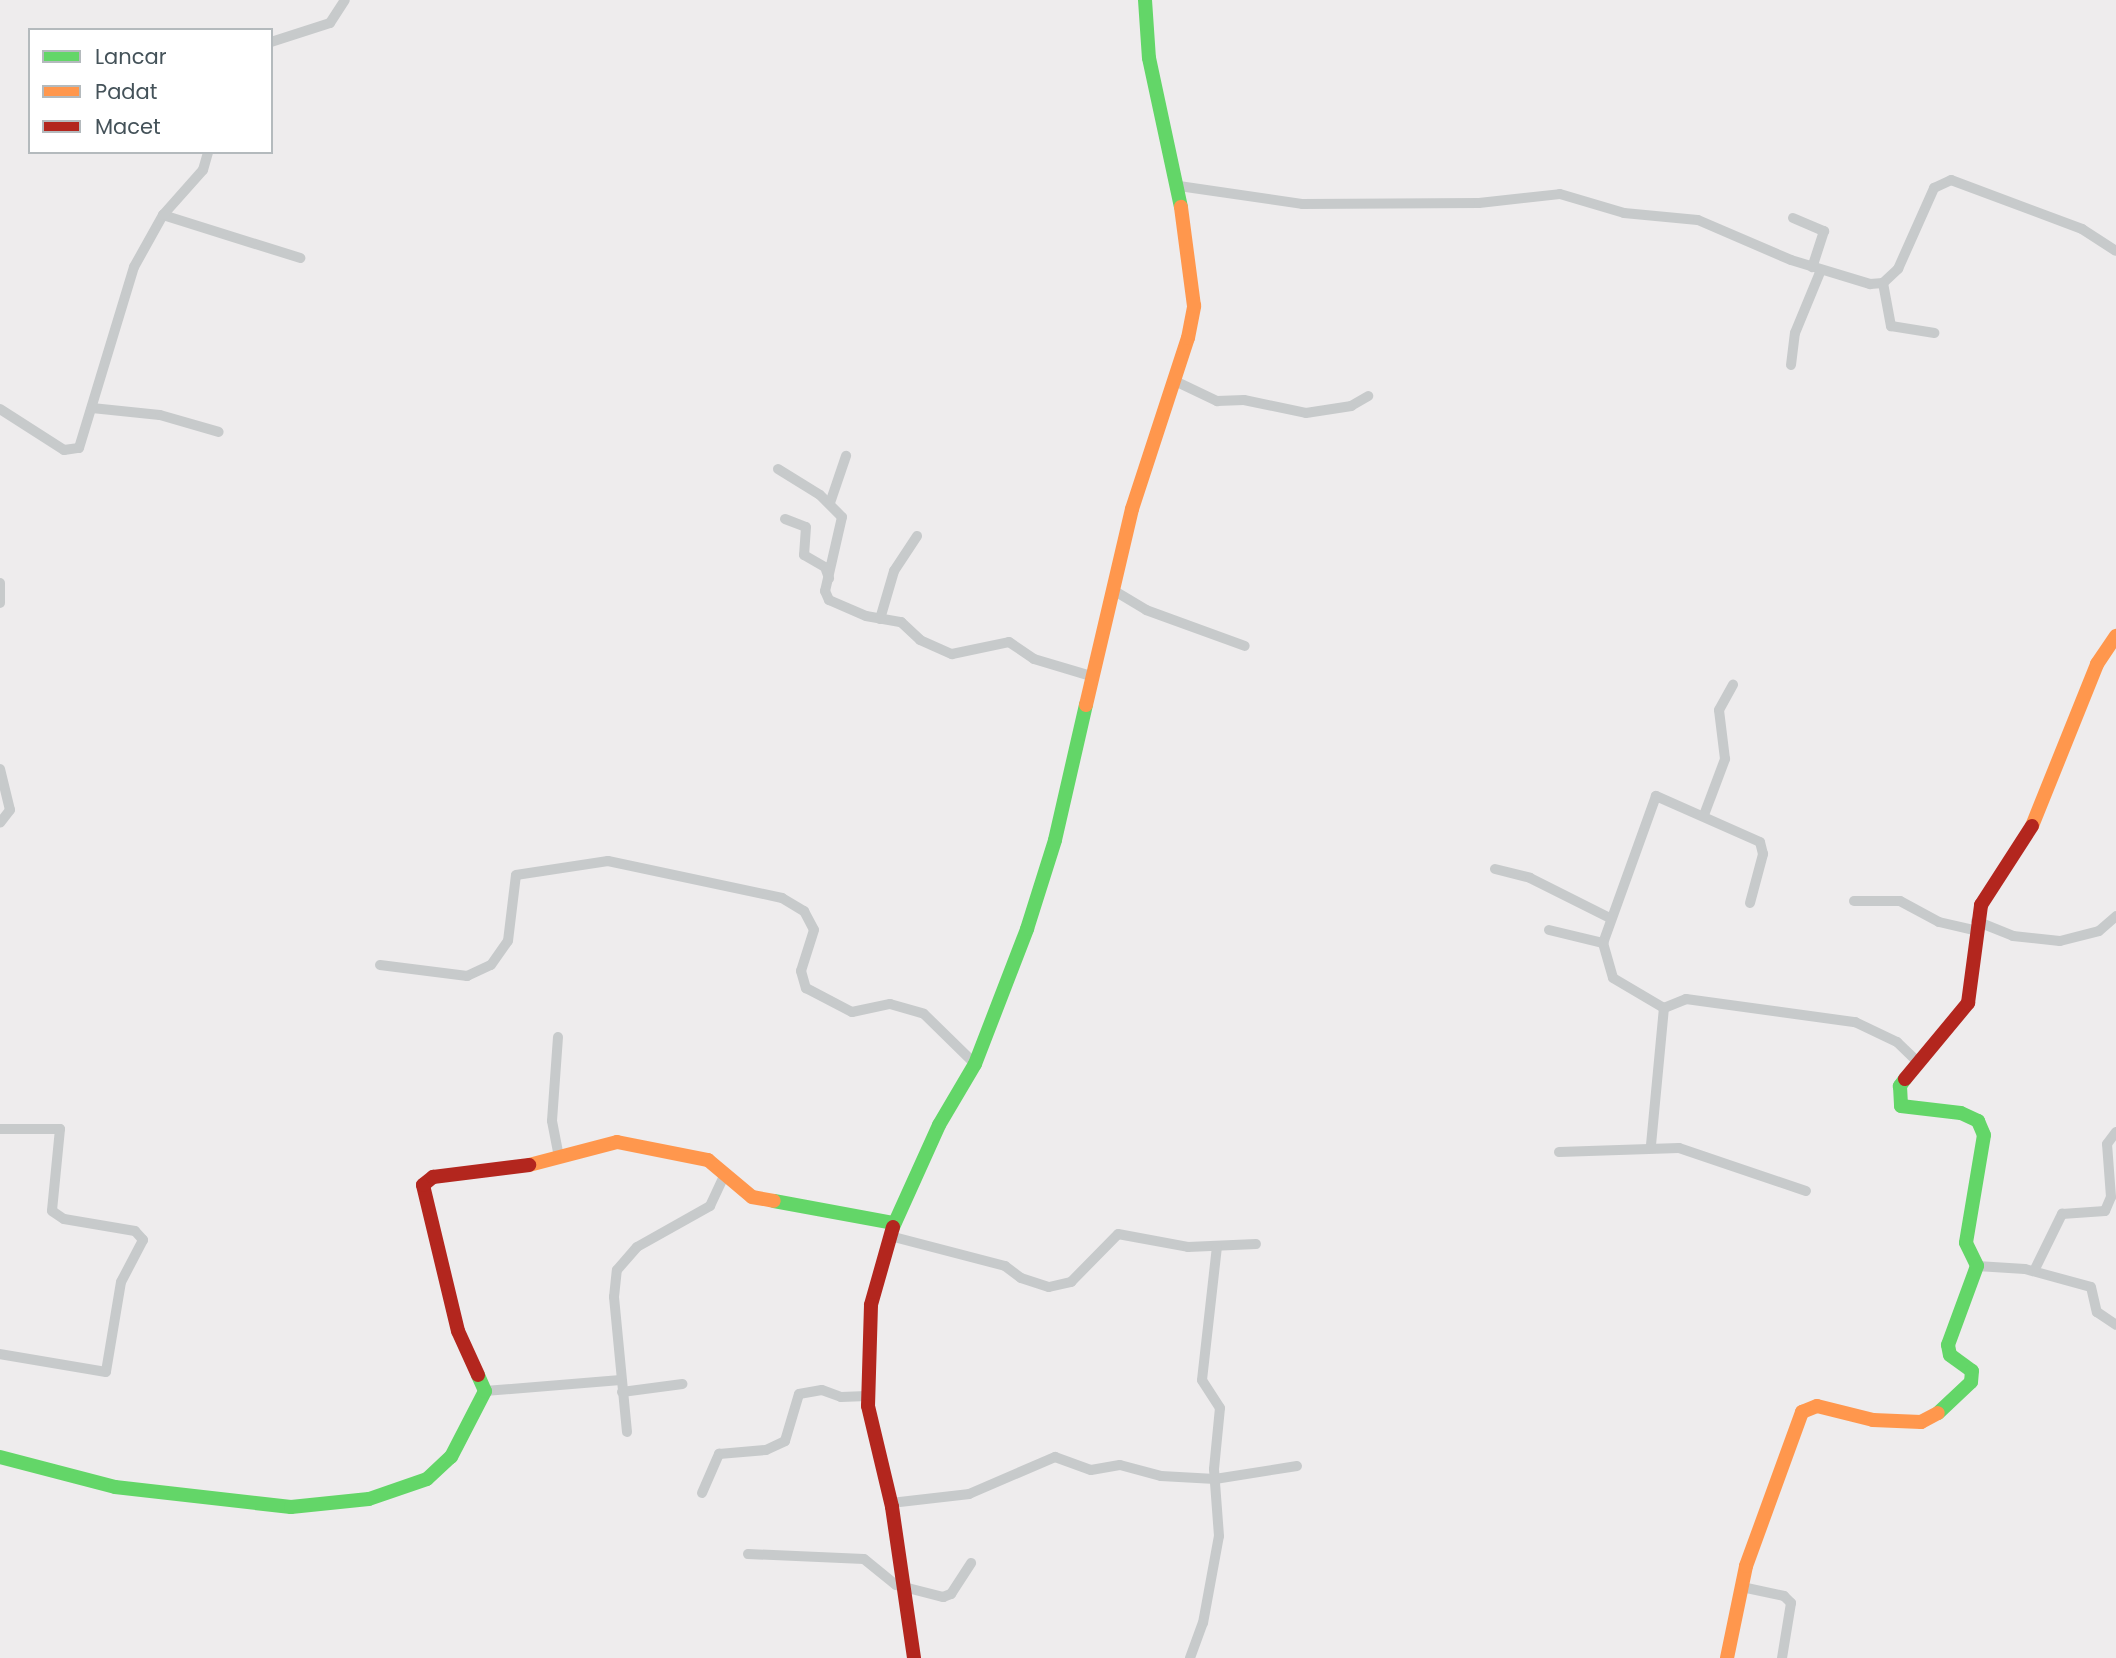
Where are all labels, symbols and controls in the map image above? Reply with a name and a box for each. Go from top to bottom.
legend [28,28,273,154]
text: Lancar [95,42,166,71]
text: Padat [95,77,157,106]
text: Macet [95,112,161,141]

